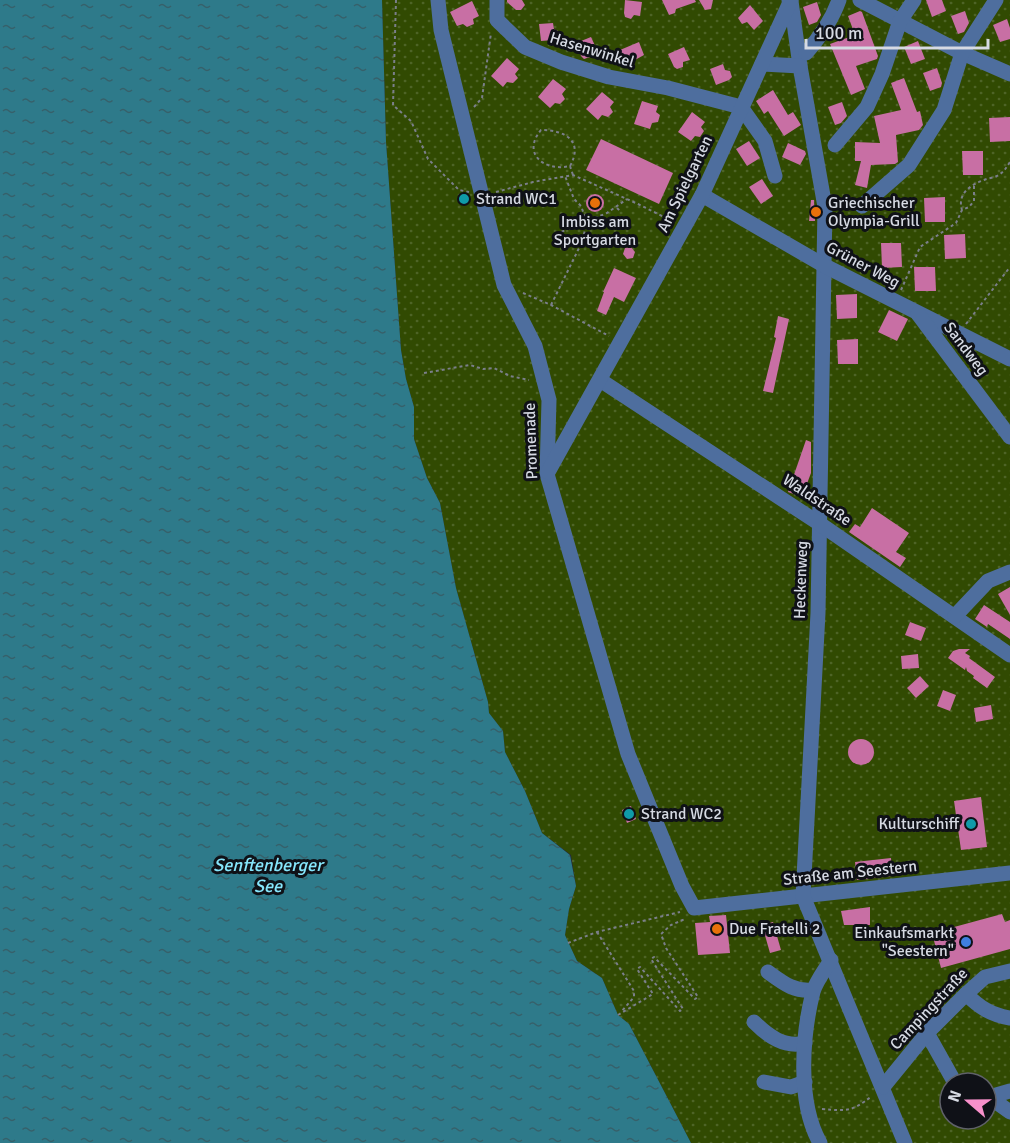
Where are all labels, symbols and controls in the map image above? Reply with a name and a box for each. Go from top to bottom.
scale bar [806,12,988,50]
text: 100 m [815,22,862,44]
street label: Hasenwinkel [547,28,637,72]
street label: Am Spielgarten [653,132,717,236]
place label: Strand WC1 [476,189,557,209]
marker: Strand WC1 [457,192,471,206]
place label: Griechischer Olympia-Grill [828,193,920,231]
marker: Imbiss am Sportgarten [588,196,602,210]
marker: Griechischer Olympia-Grill [809,205,823,219]
place label: Imbiss am Sportgarten [554,212,636,250]
street label: Grüner Weg [823,237,903,293]
street label: Sandweg [939,318,993,380]
street label: Promenade [520,402,542,480]
street label: Waldstraße [779,470,855,530]
street label: Heckenweg [790,540,812,620]
place label: Strand WC2 [641,804,722,824]
marker: Strand WC2 [622,807,636,821]
place label: Kulturschiff [879,814,960,834]
marker: Kulturschiff [964,817,978,831]
water label: Senftenberger See [213,854,325,897]
street label: Straße am Seestern [782,856,918,890]
place label: Due Fratelli 2 [729,919,820,939]
marker: Due Fratelli 2 [710,922,724,936]
place label: Einkaufsmarkt "Seestern" [854,923,954,961]
marker: Einkaufsmarkt "Seestern" [959,935,973,949]
street label: Campingstraße [886,964,972,1054]
north arrow [938,1071,998,1131]
text: N [944,1088,966,1105]

